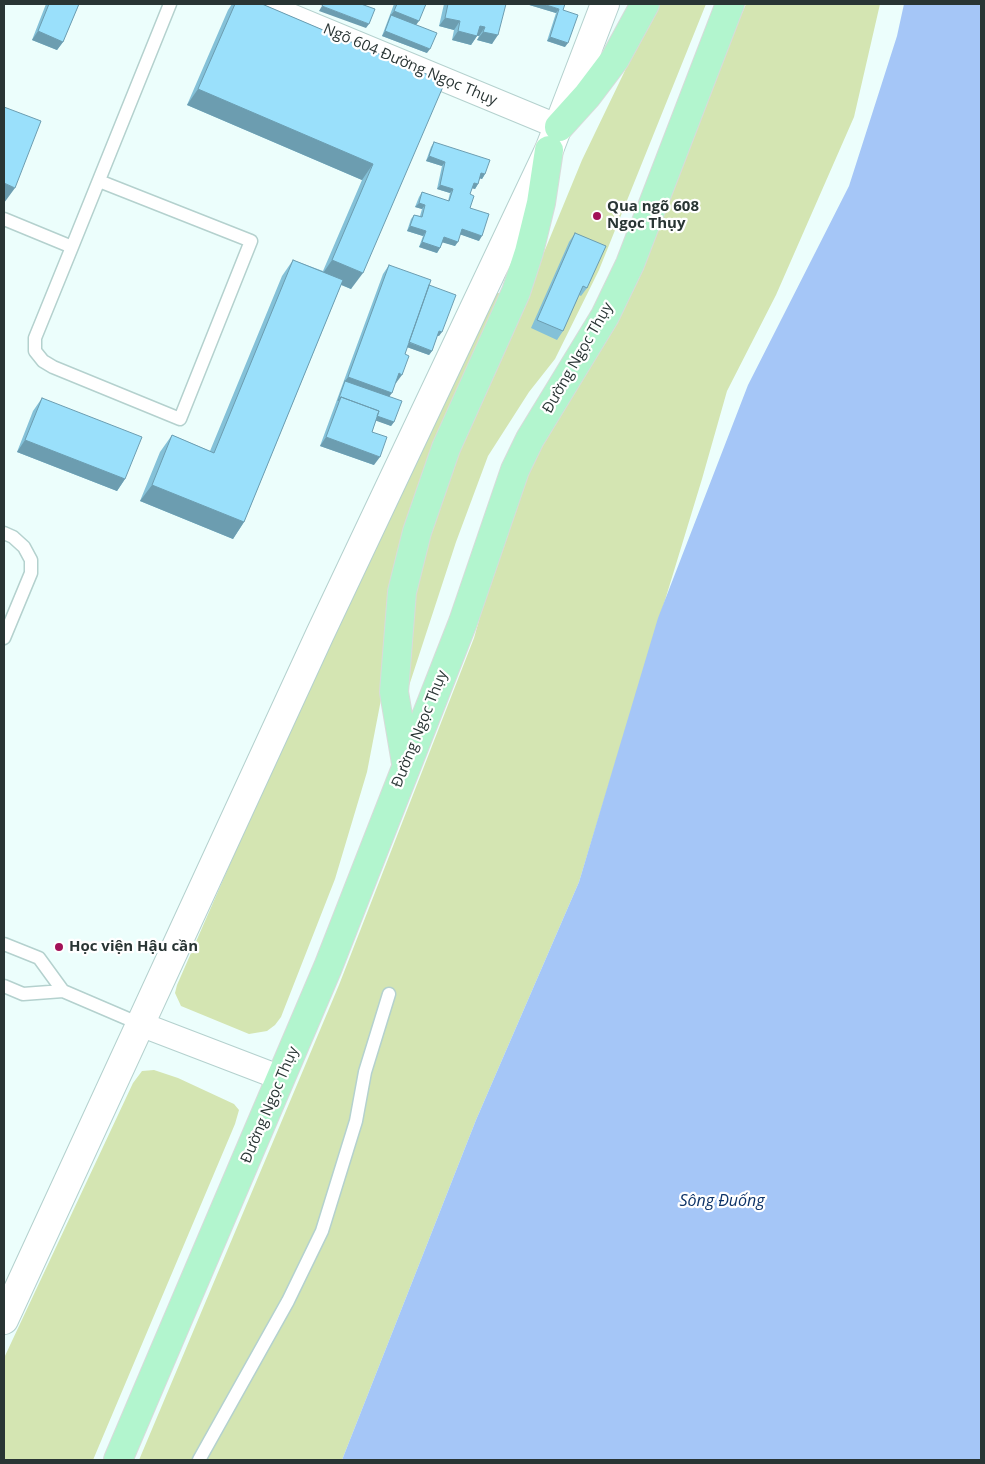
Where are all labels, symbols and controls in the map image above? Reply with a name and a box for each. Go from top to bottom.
street label: Ngõ 604 Đường Ngọc Thụy [320,20,500,110]
place label: Qua ngõ 608 Ngọc Thụy [607,198,699,233]
marker: Qua ngõ 608 Ngọc Thụy [591,210,603,222]
street label: Đường Ngọc Thụy [539,299,617,417]
street label: Đường Ngọc Thụy [388,668,452,790]
place label: Học viện Hậu cần [69,938,198,956]
marker: Học viện Hậu cần [53,941,65,953]
street label: Đường Ngọc Thụy [237,1044,303,1166]
water label: Sông Đuống [679,1191,765,1211]

